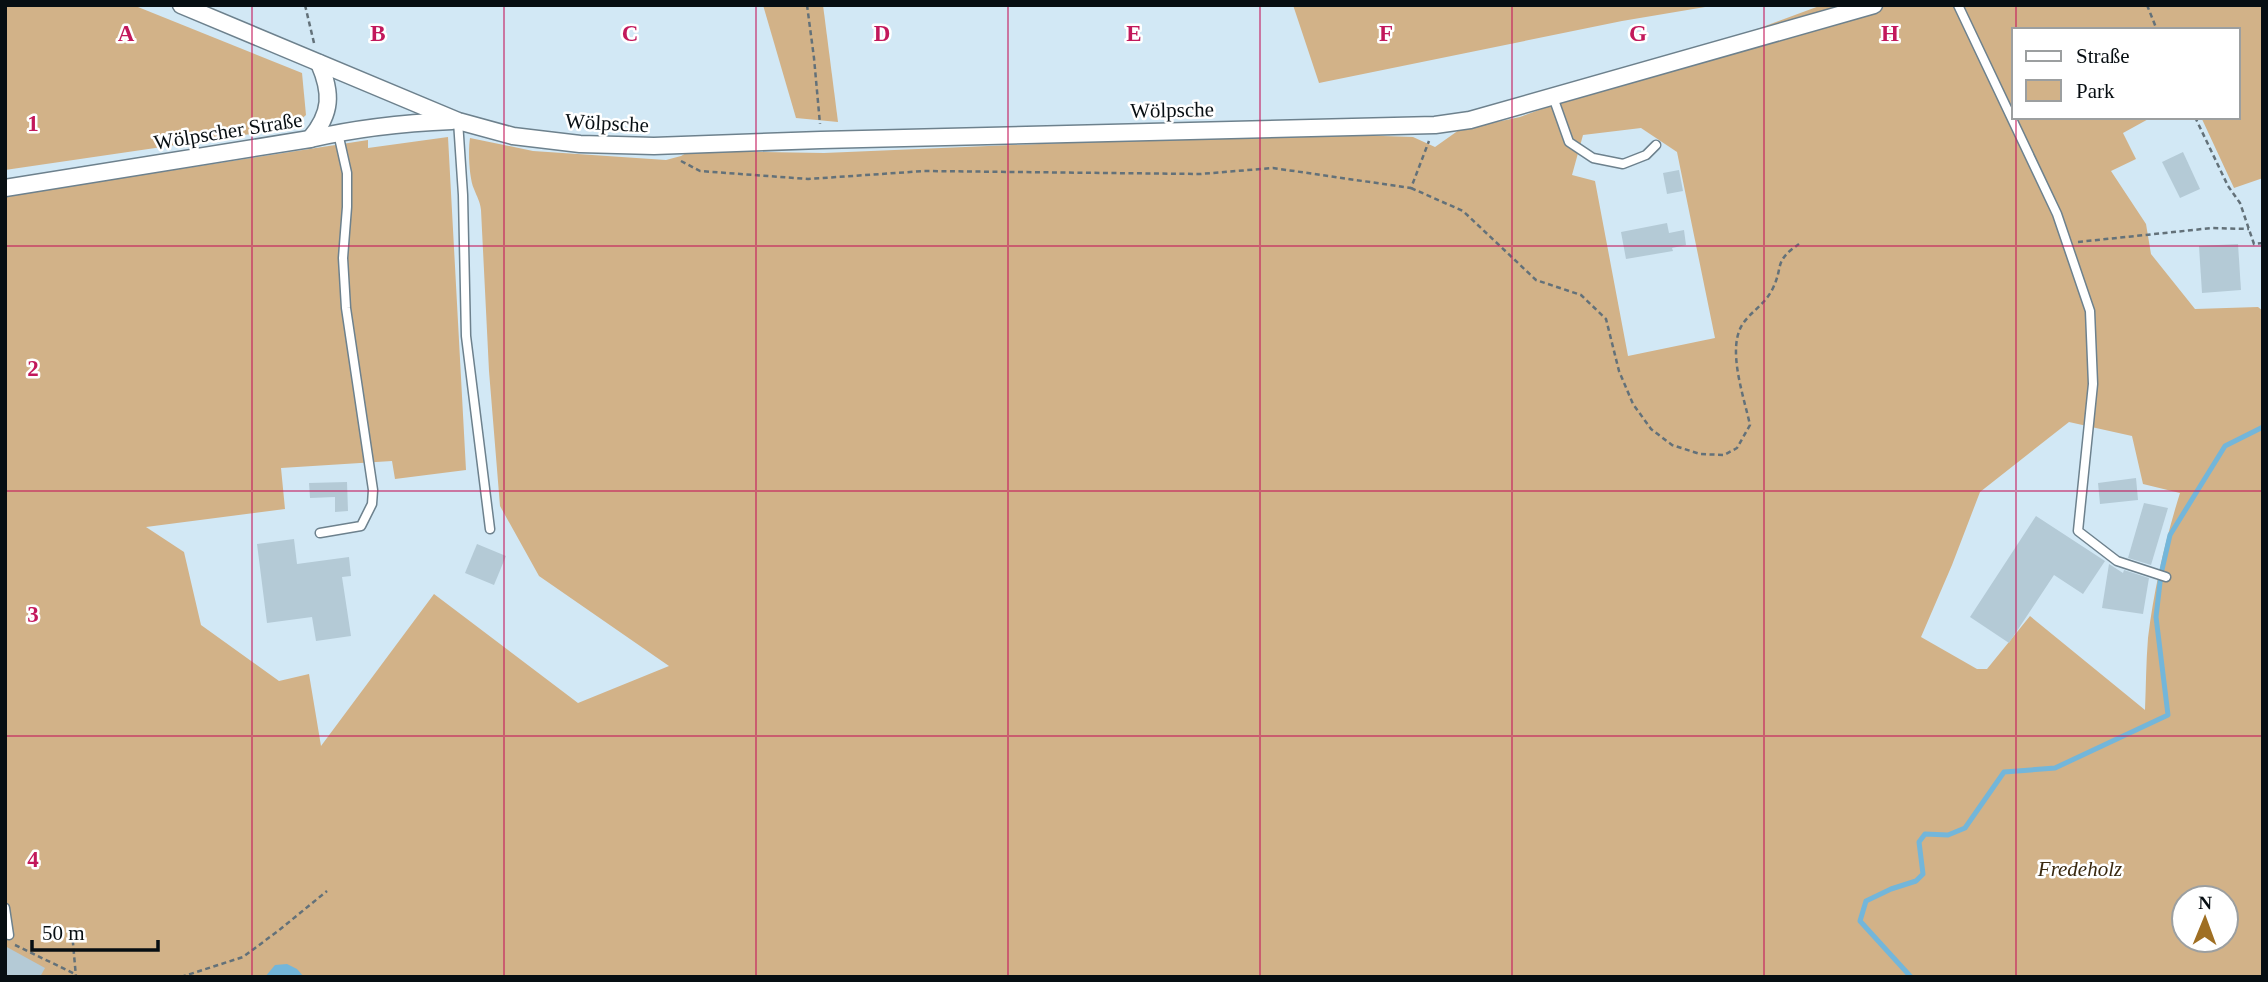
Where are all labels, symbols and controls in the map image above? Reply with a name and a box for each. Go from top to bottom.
text: A [118,21,135,46]
text: B [370,21,386,46]
text: C [622,21,638,46]
text: D [874,21,890,46]
text: E [1126,21,1142,46]
text: F [1379,21,1393,46]
text: G [1629,21,1647,46]
text: H [1881,21,1899,46]
legend [2012,28,2240,119]
text: Straße [2076,44,2130,68]
text: Park [2076,79,2115,103]
street label: Wölpsche [1130,97,1214,123]
street label: Wölpscher Straße [152,107,304,155]
street label: Wölpsche [564,109,650,137]
text: 1 [27,111,39,136]
text: 2 [27,356,39,381]
text: 3 [27,602,39,627]
text: 4 [27,847,39,872]
park label: Fredeholz [2037,857,2122,881]
north arrow [2170,884,2240,954]
text: N [2198,892,2213,913]
scale bar [32,908,158,952]
text: 50 m [42,921,85,945]

